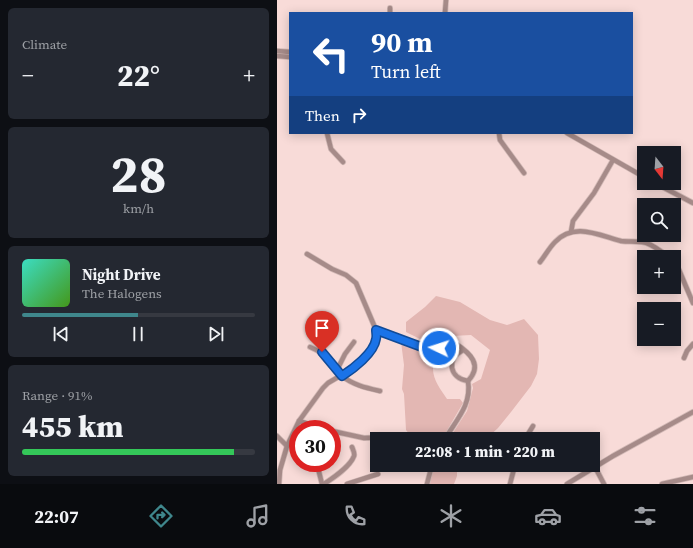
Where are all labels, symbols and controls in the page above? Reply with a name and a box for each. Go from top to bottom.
text: 90 m [371,23,433,61]
icon: left [305,28,357,80]
text: Climate [22,36,67,53]
text: 22° [117,55,160,96]
text: Turn left [371,59,441,84]
text: − [22,60,34,90]
text: + [243,60,255,90]
icon: right [348,104,370,126]
text: Then [305,105,340,126]
text: 28 [110,138,167,209]
north arrow [637,146,681,190]
map controls [637,146,681,346]
button: search [637,198,681,242]
text: km/h [123,200,154,217]
button: + [637,250,681,294]
text: Night Drive [82,264,161,285]
text: The Halogens [82,285,162,302]
button: − [637,302,681,346]
pin [305,311,339,352]
icon: arrive [311,317,333,339]
icon: previous [50,323,72,345]
icon: pause [127,323,149,345]
icon: next [205,323,227,345]
position arrow [418,327,460,369]
text: Range · 91% [22,387,93,404]
text: 455 km [22,406,123,447]
speed limit sign: 30 [289,420,341,472]
text: 22:08 · 1 min · 220 m [415,441,555,462]
icon: directions [147,502,175,530]
icon: music [244,502,272,530]
icon: phone [341,502,369,530]
icon: climate [437,502,465,530]
icon: car [534,502,562,530]
icon: filters [631,502,659,530]
text: 22:07 [34,504,79,529]

